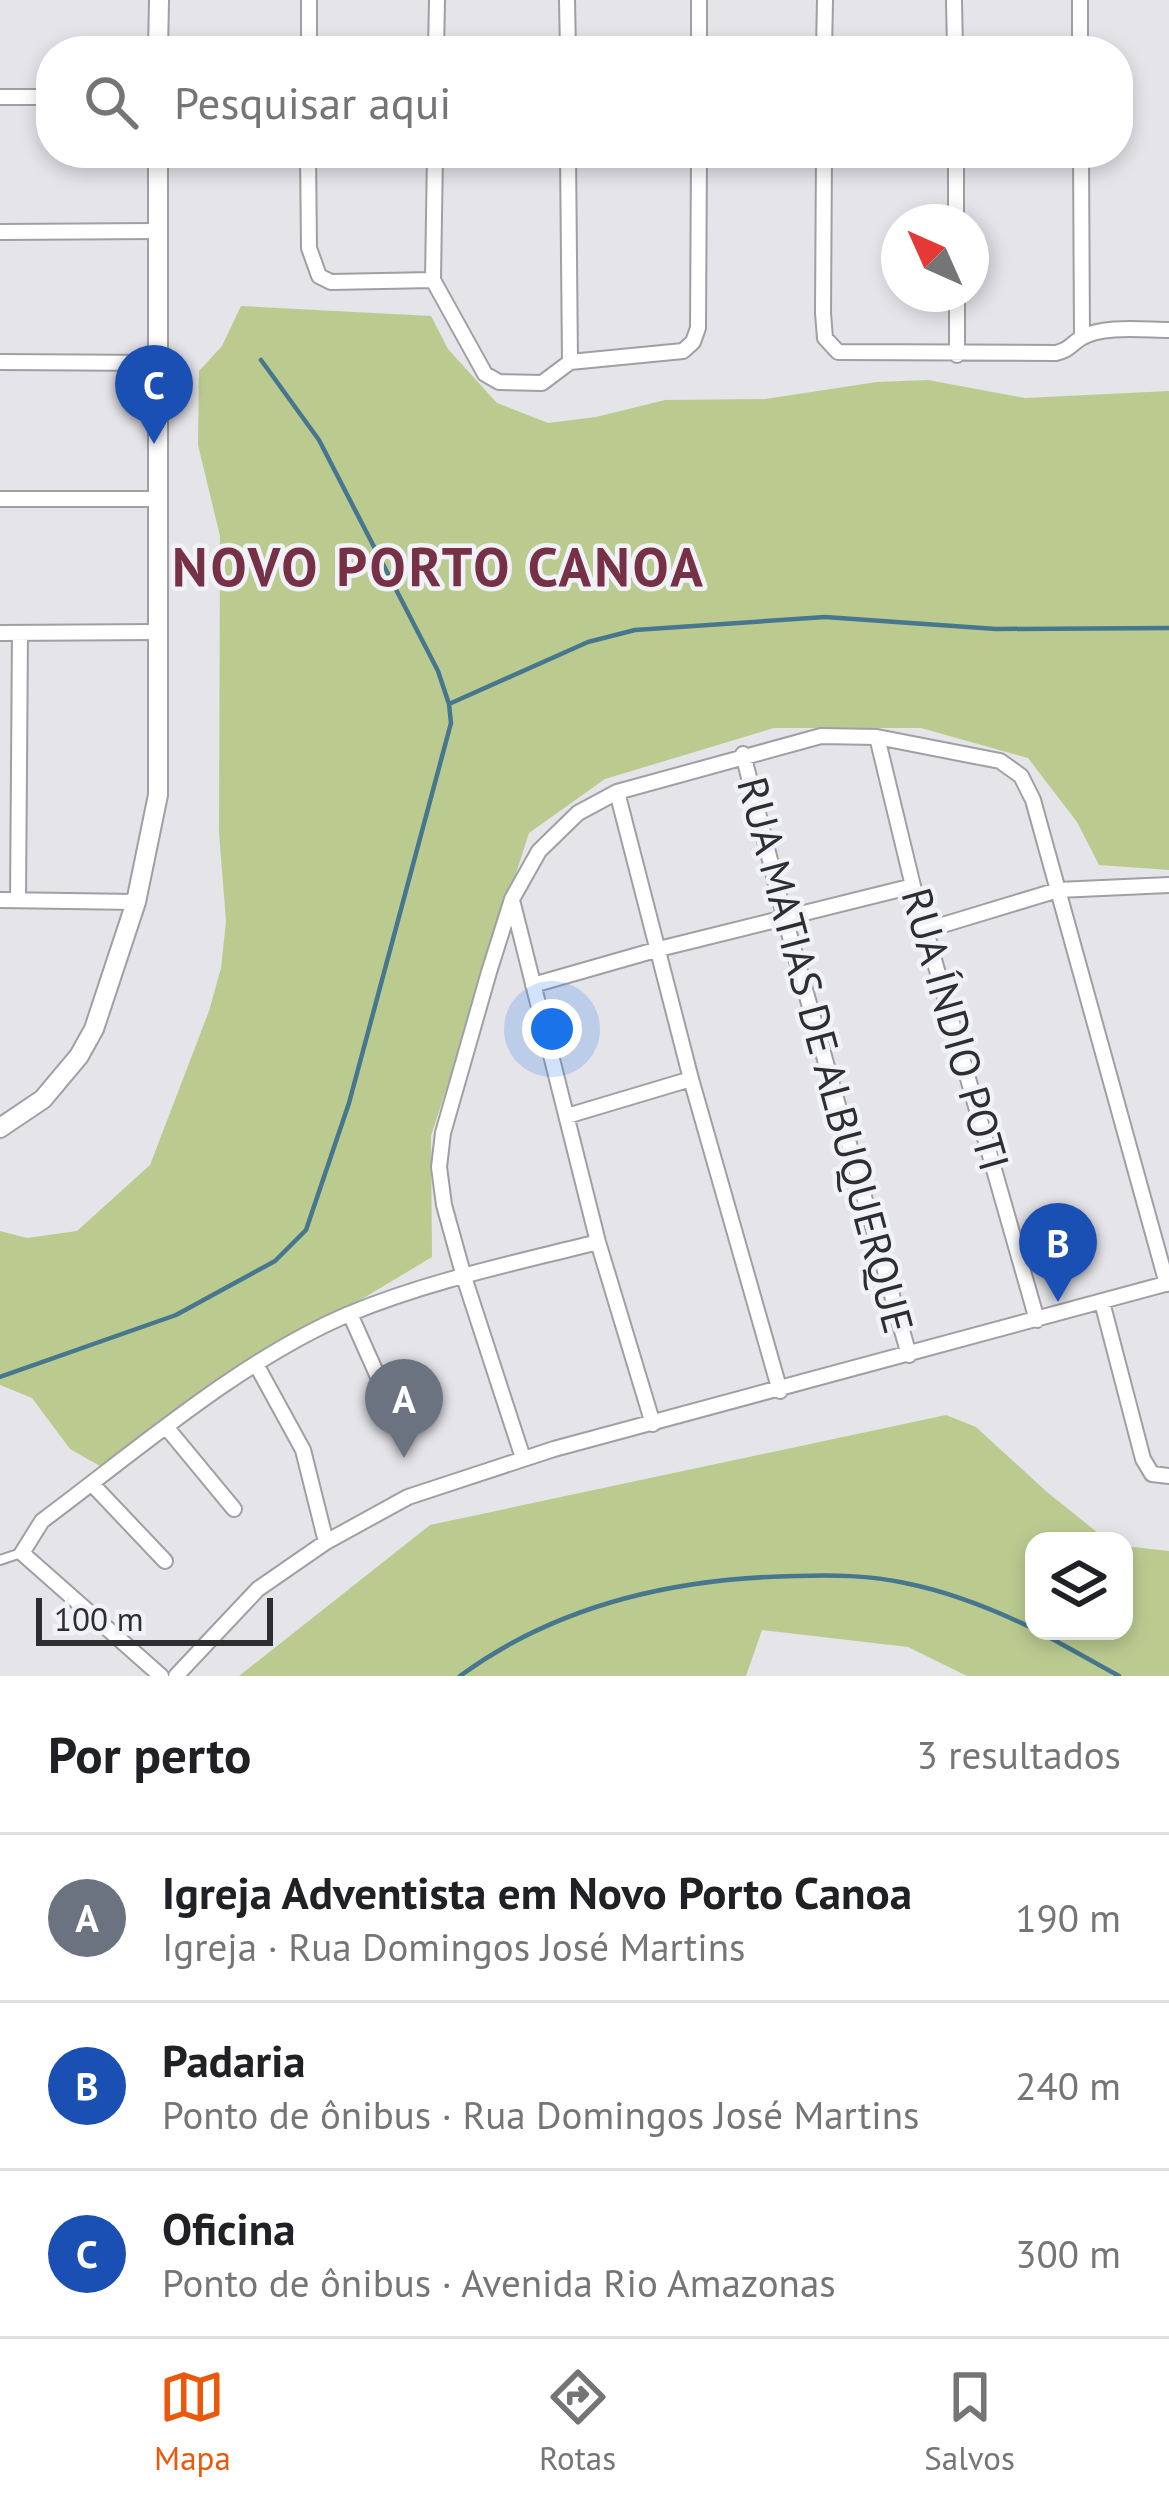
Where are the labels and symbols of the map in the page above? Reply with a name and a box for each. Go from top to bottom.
north arrow [881,204,989,312]
pin: C [115,345,193,444]
district label: NOVO PORTO CANOA [172,531,706,601]
street label: RUA MATIAS DE ALBUQUERQUE [725,771,927,1339]
street label: RUA ÍNDIO POTI [889,881,1023,1177]
your location [522,999,582,1059]
pin: B [1019,1203,1097,1302]
pin: A [365,1359,443,1458]
scale bar [36,1592,273,1645]

